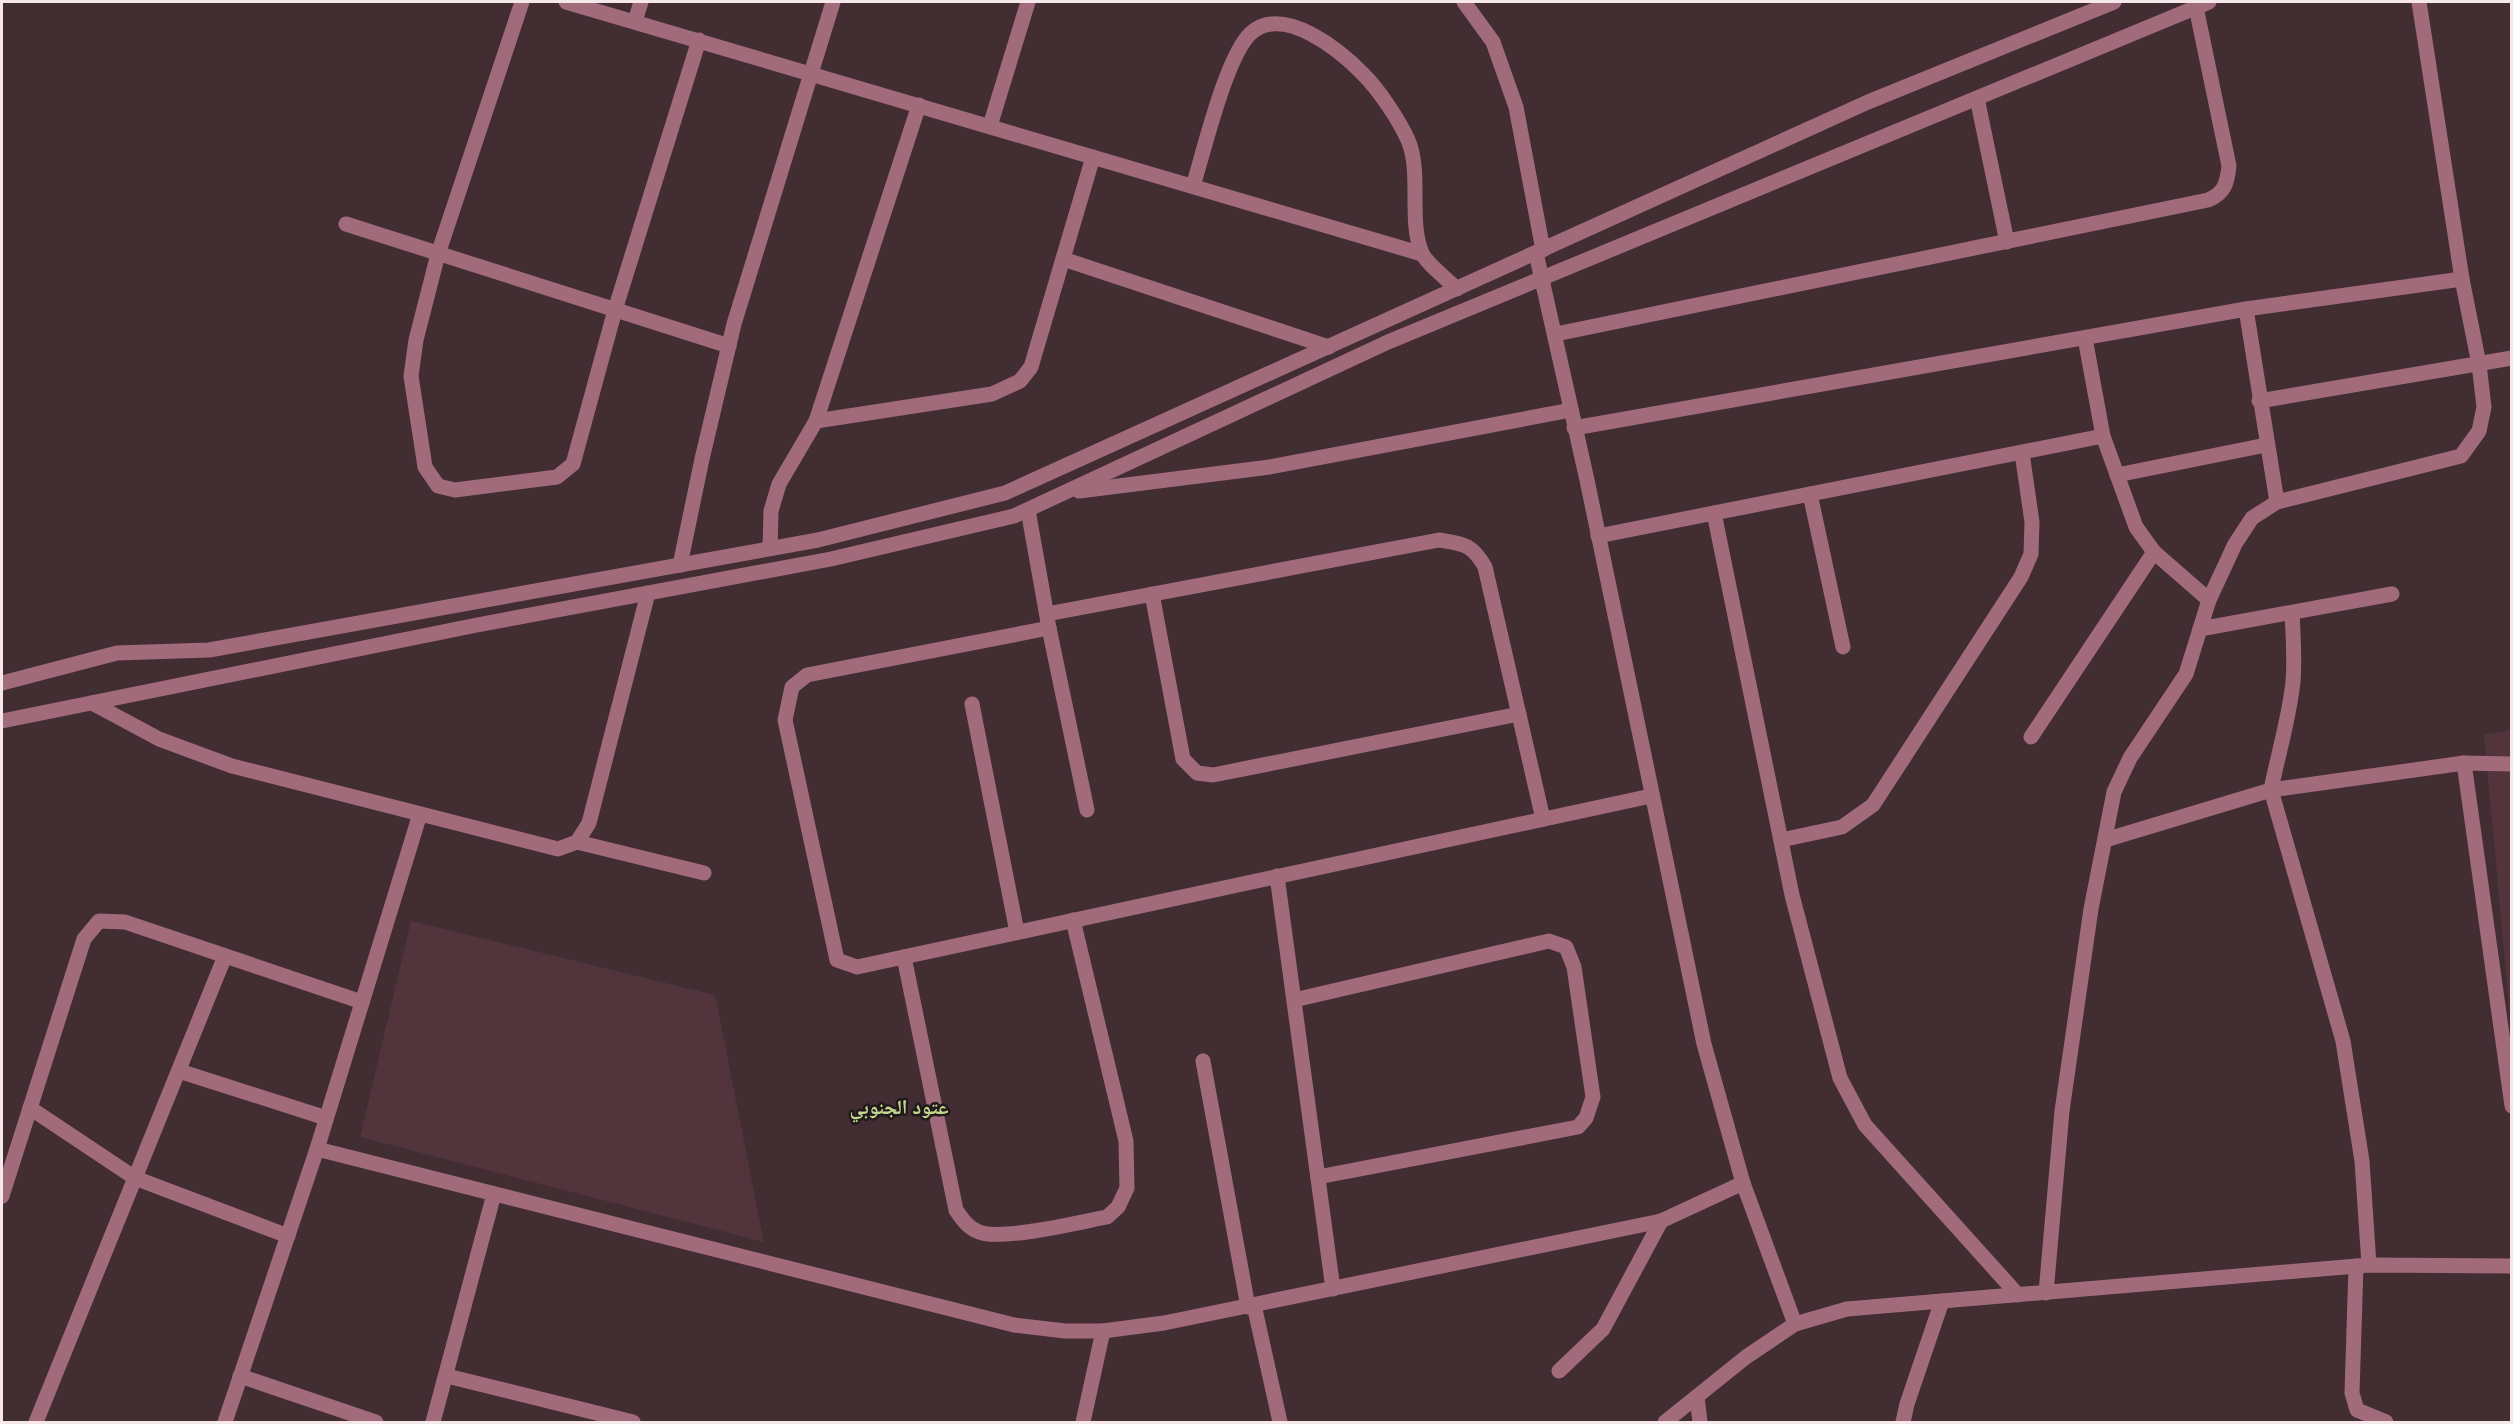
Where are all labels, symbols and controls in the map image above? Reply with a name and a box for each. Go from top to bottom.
district label: عتود الجنوبي [849,1096,949,1123]

